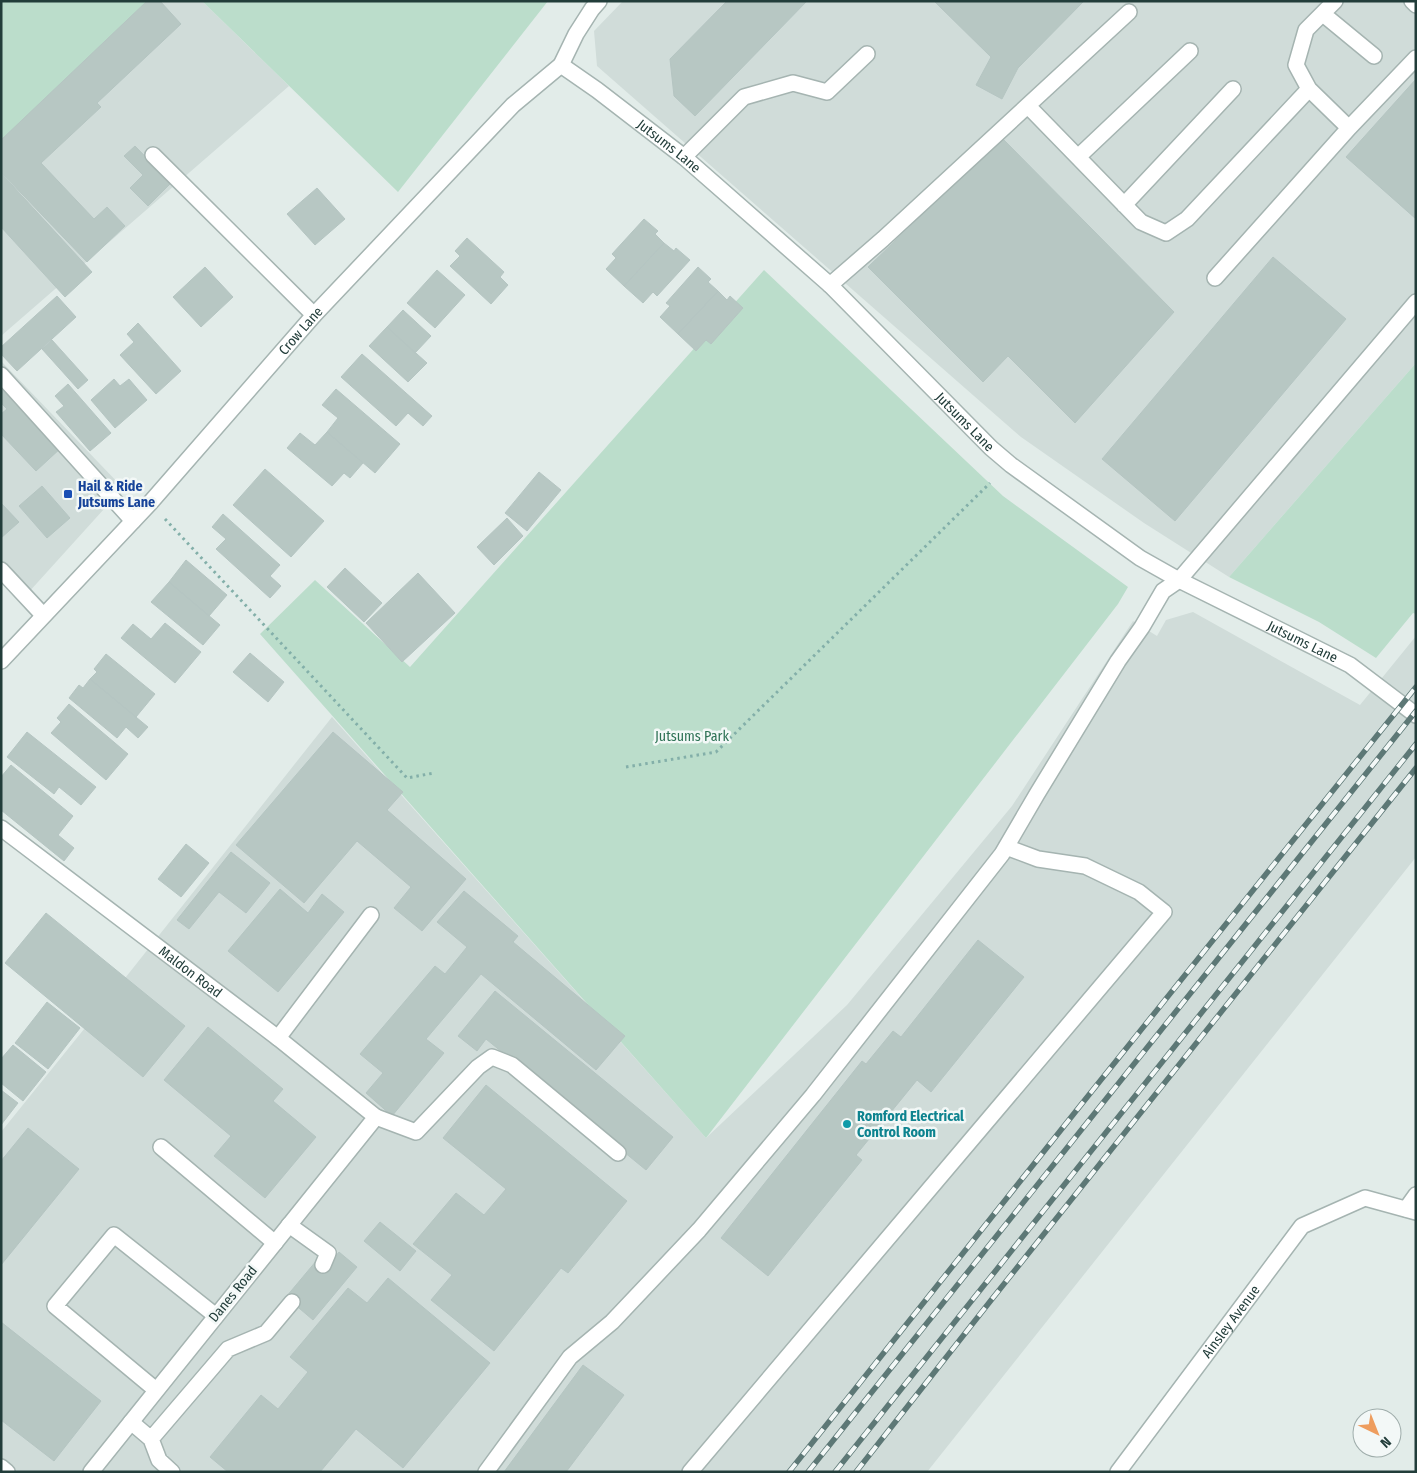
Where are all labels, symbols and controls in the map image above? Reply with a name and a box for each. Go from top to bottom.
street label: Jutsums Lane [634,116,704,176]
street label: Crow Lane [275,303,326,358]
street label: Jutsums Lane [932,389,998,455]
place label: Hail & Ride Jutsums Lane [77,478,155,511]
marker: Hail & Ride Jutsums Lane [62,488,74,500]
street label: Jutsums Lane [1265,617,1341,666]
park label: Jutsums Park [655,728,729,745]
street label: Maldon Road [156,942,226,1001]
place label: Romford Electrical Control Room [857,1108,964,1141]
marker: Romford Electrical Control Room [841,1118,853,1130]
street label: Danes Road [205,1262,261,1326]
street label: Ainsley Avenue [1198,1282,1263,1361]
north arrow [1352,1408,1402,1458]
text: N [1377,1433,1394,1451]

